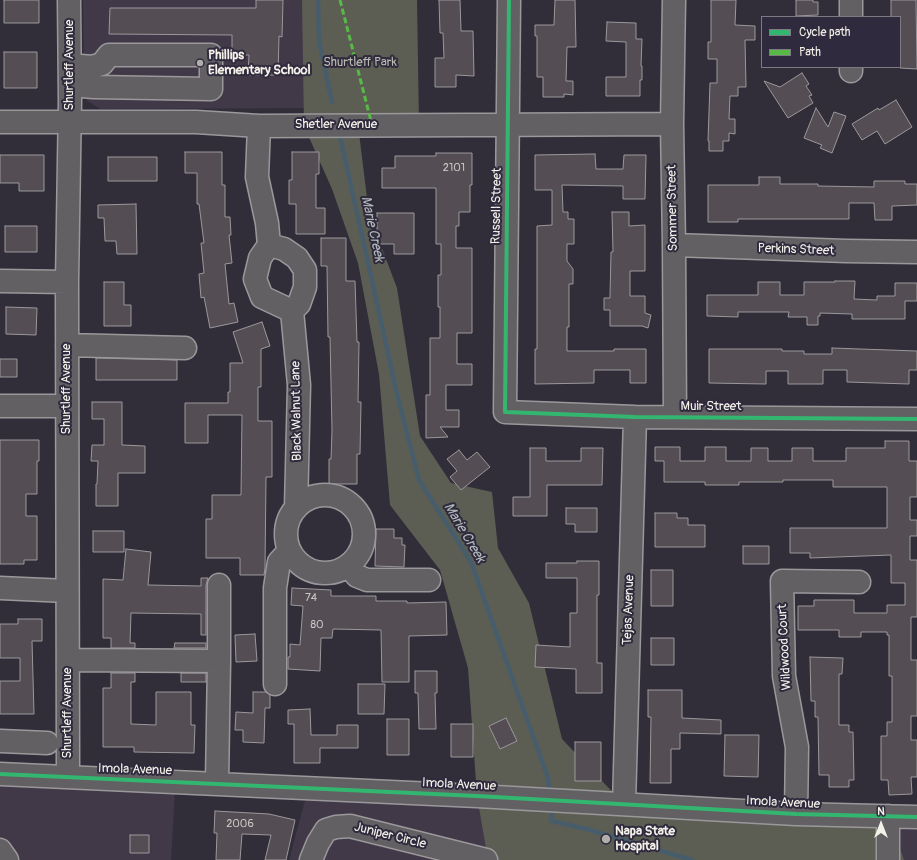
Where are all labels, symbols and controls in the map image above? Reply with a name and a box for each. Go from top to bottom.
legend [761,16,901,68]
street label: Shurtleff Avenue [62,20,78,110]
text: Cycle path [799,25,850,40]
text: Path [799,45,821,60]
place label: Phillips Elementary School [208,48,311,79]
park label: Shurtleff Park [323,55,397,71]
marker: Phillips Elementary School [195,58,205,68]
street label: Shetler Avenue [295,117,377,133]
house number: 2101 [443,161,465,175]
street label: Sommer Street [664,165,682,251]
street label: Russell Street [489,168,505,244]
water label: Marie Creek [357,194,387,264]
street label: Perkins Street [757,241,835,259]
street label: Shurtleff Avenue [59,344,75,434]
street label: Black Walnut Lane [288,361,306,461]
street label: Muir Street [681,399,741,415]
water label: Marie Creek [440,500,488,566]
street label: Tejas Avenue [620,575,638,645]
house number: 74 [305,591,317,605]
street label: Wildwood Court [775,604,795,690]
house number: 80 [310,618,324,632]
street label: Shurtleff Avenue [60,668,76,758]
street label: Imola Avenue [98,761,172,779]
street label: Imola Avenue [422,775,496,795]
street label: Imola Avenue [746,793,820,813]
north arrow [861,804,901,844]
text: N [877,805,885,818]
house number: 2006 [226,817,254,831]
street label: Juniper Circle [352,820,428,852]
place label: Napa State Hospital [615,824,675,855]
marker: Napa State Hospital [600,833,612,845]

